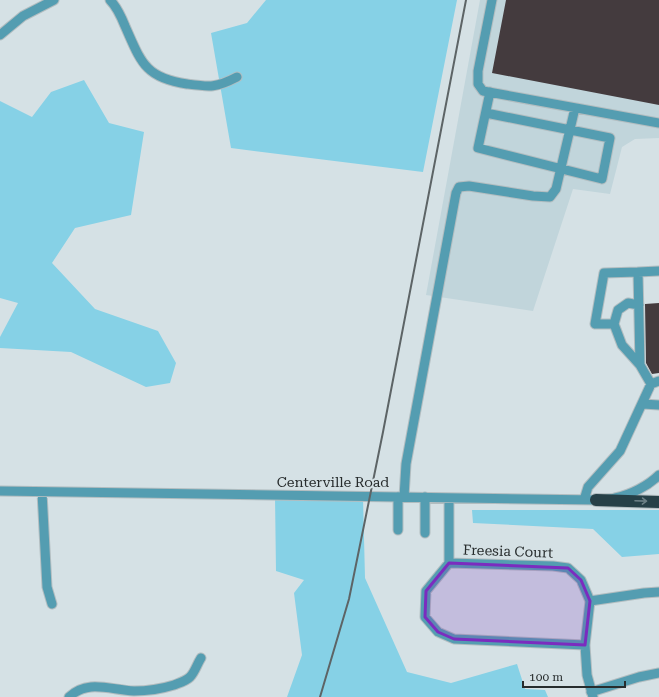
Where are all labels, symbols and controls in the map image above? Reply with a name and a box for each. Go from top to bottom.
street label: Centerville Road [277,474,389,490]
one-way arrow [634,497,647,505]
street label: Freesia Court [463,541,553,561]
scale bar [523,663,625,689]
text: 100 m [529,670,563,684]

